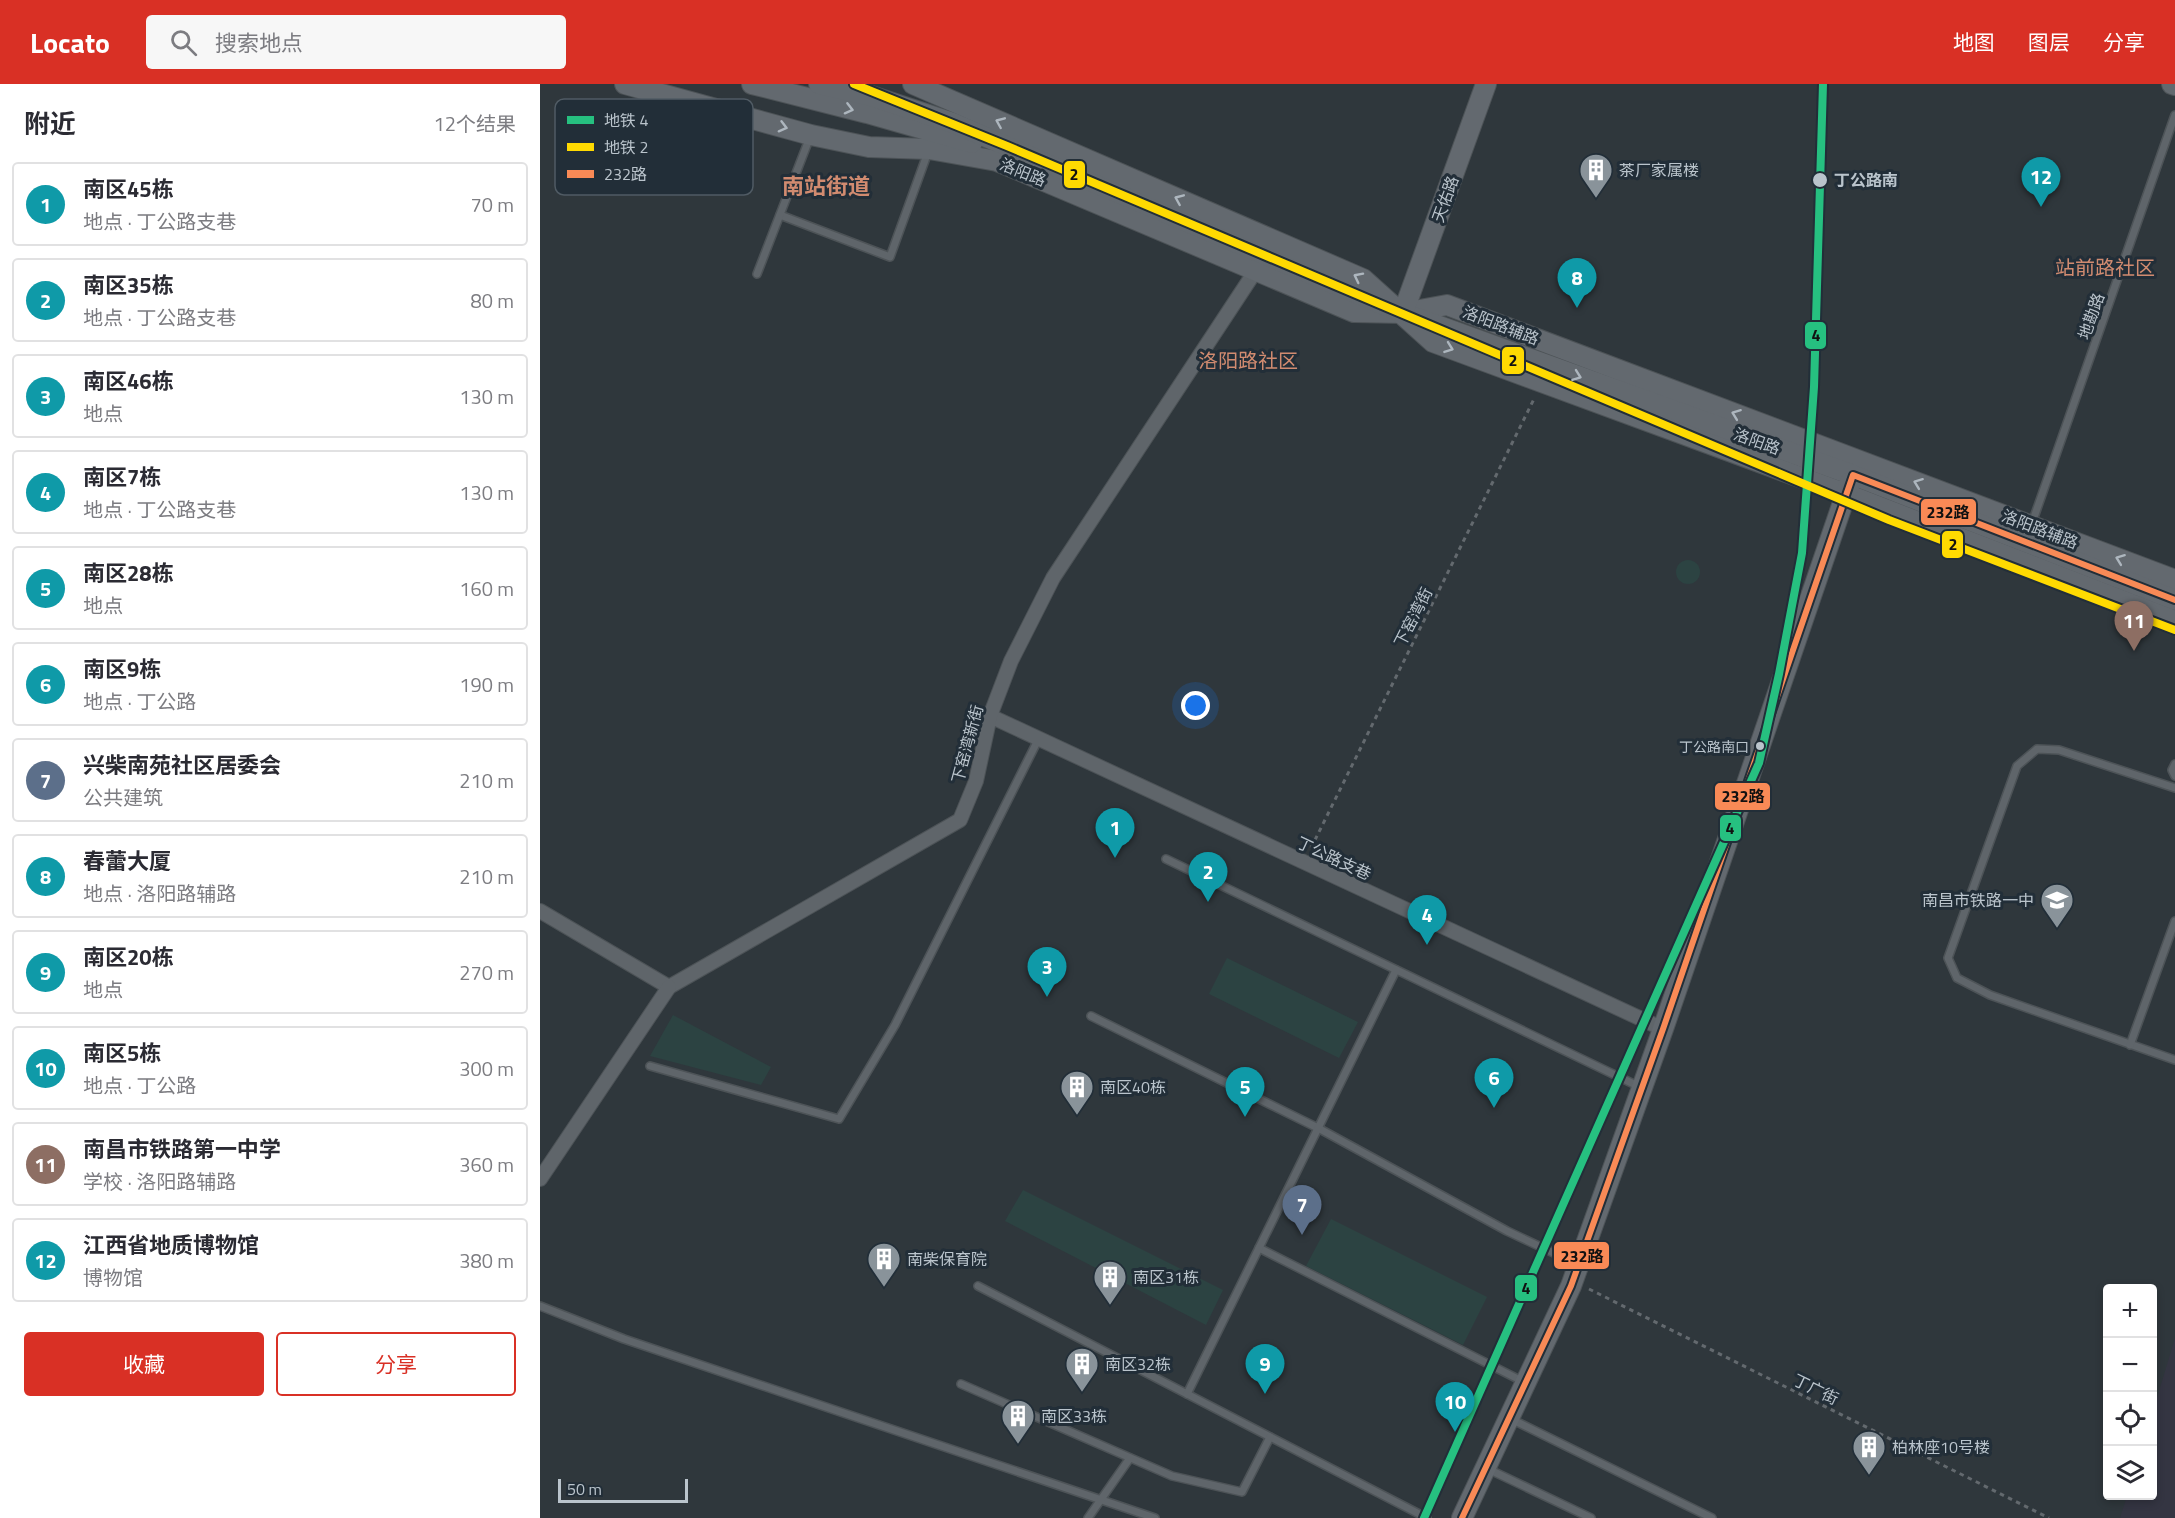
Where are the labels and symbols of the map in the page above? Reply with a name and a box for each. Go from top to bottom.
legend [555,99,753,195]
one-way arrow [844,101,854,114]
text: 地铁 4 [604,108,649,132]
one-way arrow [996,117,1007,129]
one-way arrow [777,120,788,132]
text: 地铁 2 [604,135,648,159]
street label: 洛阳路 [996,152,1050,192]
building icon: 茶厂家属楼 [1578,152,1614,199]
place label: 茶厂家属楼 [1619,158,1699,182]
pin: 12 [2022,158,2060,207]
line badge: 2 [1063,160,1086,189]
text: 232路 [604,162,647,186]
text: 2 [1070,162,1078,186]
place label: 丁公路南 [1834,168,1898,192]
district label: 南站街道 [782,169,870,203]
marker: 丁公路南 [1811,171,1829,189]
street label: 天佑路 [1426,172,1464,226]
one-way arrow [1174,194,1185,206]
district label: 站前路社区 [2055,252,2155,283]
pin: 8 [1558,258,1596,308]
one-way arrow [1353,273,1364,285]
street label: 地勘路 [2072,289,2110,343]
street label: 洛阳路辅路 [1459,299,1543,351]
line badge: 4 [1804,321,1827,350]
text: 4 [1812,323,1821,347]
one-way arrow [1443,340,1454,353]
district label: 洛阳路社区 [1198,345,1298,376]
line badge: 2 [1501,346,1525,375]
text: 2 [1509,348,1517,372]
one-way arrow [1571,368,1582,381]
one-way arrow [1731,409,1742,421]
street label: 洛阳路 [1730,422,1784,460]
one-way arrow [1913,477,1924,490]
line badge: 232路 [1920,498,1977,526]
text: 232路 [1927,500,1969,524]
street label: 洛阳路辅路 [1998,503,2082,555]
line badge: 2 [1941,530,1964,559]
text: 2 [1949,532,1957,556]
one-way arrow [2115,554,2126,566]
street label: 下窑湾街 [1388,583,1438,651]
pin: 11 [2114,602,2154,651]
your location [1181,691,1210,720]
street label: 下窑湾新街 [945,702,989,786]
place label: 丁公路南口 [1679,736,1749,757]
marker: 丁公路南口 [1754,740,1766,752]
line badge: 232路 [1714,782,1771,811]
text: 232路 [1722,784,1764,808]
pin: 1 [1096,808,1134,858]
line badge: 4 [1719,814,1742,842]
text: 4 [1726,816,1735,840]
street label: 丁公路支巷 [1293,830,1375,886]
pin: 2 [1188,852,1228,902]
school or university icon: 南昌市铁路一中 [2039,882,2075,929]
place label: 南昌市铁路一中 [1922,888,2034,912]
pin: 4 [1408,896,1446,945]
pin: 3 [1028,948,1066,997]
pin: 6 [1474,1058,1514,1108]
pin: 5 [1226,1068,1264,1117]
building icon: 南区40栋 [1059,1069,1095,1116]
place label: 南区40栋 [1100,1075,1166,1099]
pin: 7 [1282,1186,1322,1235]
building icon: 南柴保育院 [866,1241,902,1288]
line badge: 232路 [1553,1241,1610,1270]
text: 232路 [1561,1244,1603,1268]
place label: 南柴保育院 [907,1247,987,1271]
building icon: 南区31栋 [1092,1259,1128,1306]
place label: 南区31栋 [1133,1265,1199,1289]
line badge: 4 [1514,1274,1538,1302]
text: 4 [1522,1276,1531,1300]
pin: 9 [1246,1344,1284,1394]
building icon: 南区32栋 [1064,1346,1100,1393]
place label: 南区32栋 [1105,1352,1171,1376]
street label: 丁广街 [1789,1368,1843,1410]
pin: 10 [1436,1382,1474,1432]
building icon: 南区33栋 [1000,1398,1036,1445]
place label: 南区33栋 [1041,1404,1107,1428]
building icon: 柏林座10号楼 [1851,1429,1887,1476]
place label: 柏林座10号楼 [1892,1435,1990,1459]
scale bar [558,1476,688,1504]

